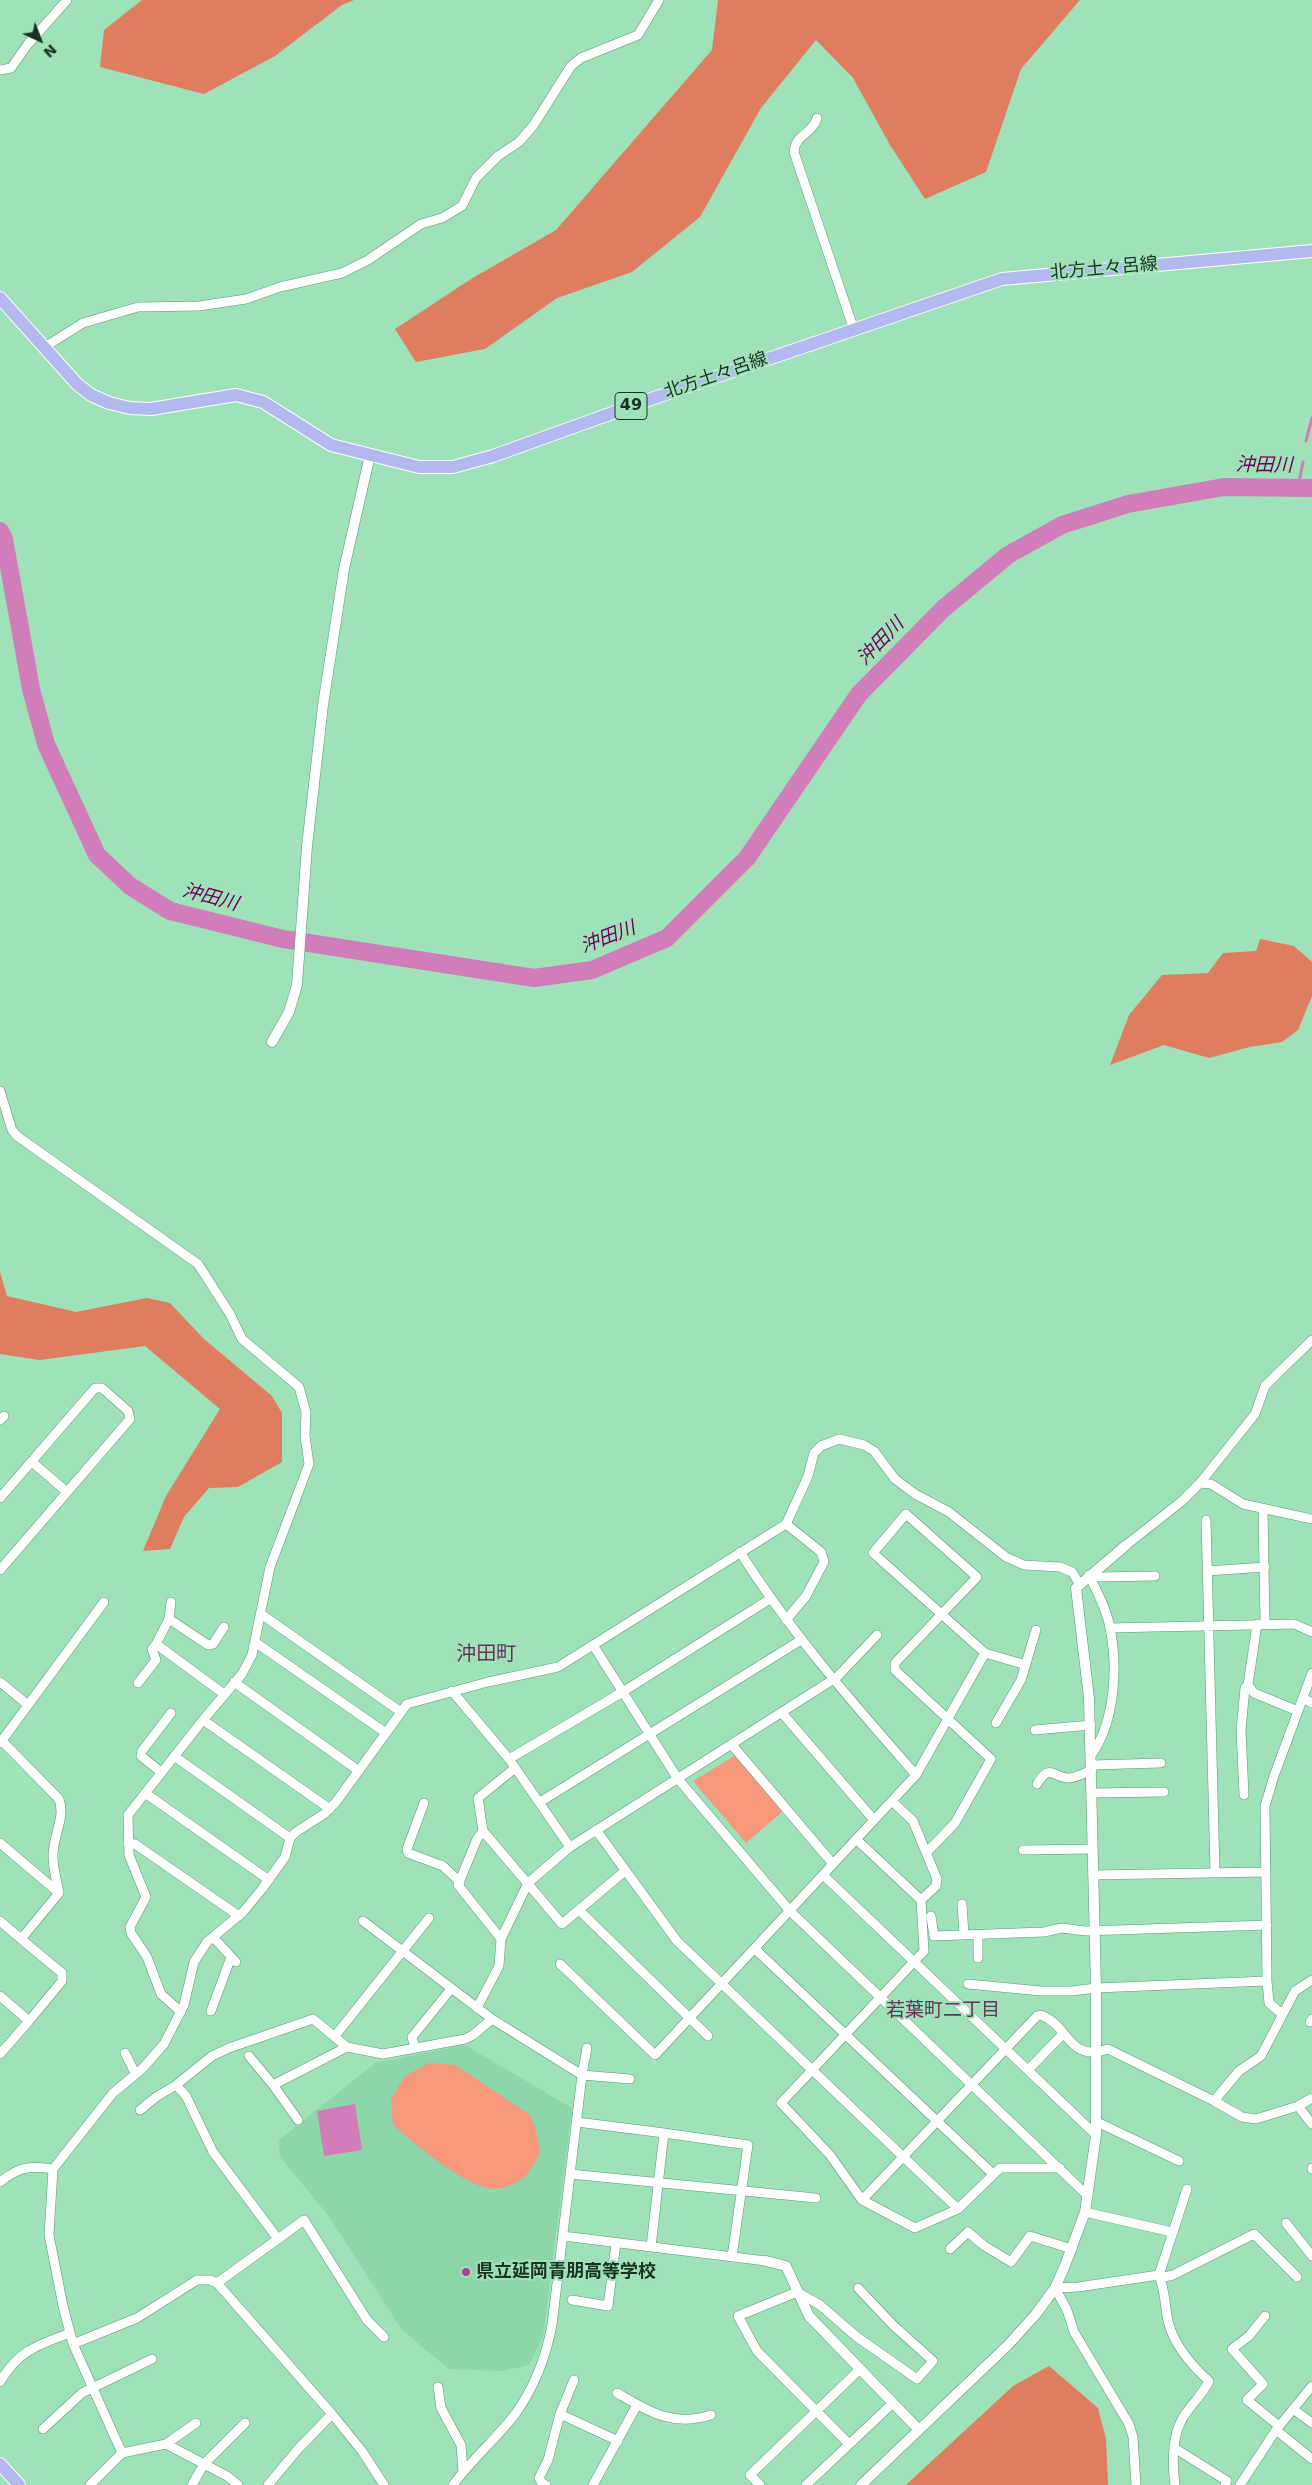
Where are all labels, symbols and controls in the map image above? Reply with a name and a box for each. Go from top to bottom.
north arrow [15,15,65,65]
text: N [40,41,60,61]
street label: 北方土々呂線 [1049,254,1159,284]
street label: 北方土々呂線 [661,348,771,404]
road number: 49 [615,392,647,420]
water label: 沖田川 [1235,454,1293,478]
water label: 沖田川 [853,614,909,670]
water label: 沖田川 [180,880,240,916]
water label: 沖田川 [577,917,639,959]
district label: 沖田町 [456,1643,516,1667]
district label: 若葉町二丁目 [886,2000,1000,2022]
place label: 県立延岡青朋高等学校 [476,2261,656,2283]
marker: 県立延岡青朋高等学校 [460,2266,472,2278]

